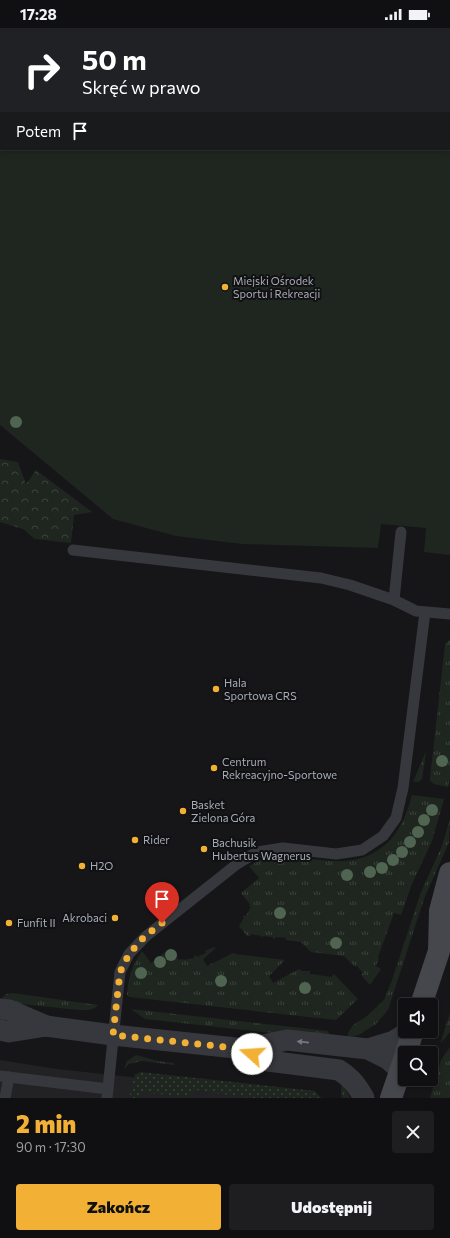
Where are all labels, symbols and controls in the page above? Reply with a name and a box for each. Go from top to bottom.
text: 17:28 [20,5,57,23]
text: 50 m [82,42,147,76]
icon: right [16,44,68,96]
text: Skręć w prawo [82,76,201,98]
icon: arrive [69,120,91,142]
text: Potem [16,122,61,140]
place label: Miejski Ośrodek Sportu i Rekreacji [233,274,320,300]
marker: Miejski Ośrodek Sportu i Rekreacji [220,282,230,292]
place label: Hala Sportowa CRS [224,676,297,702]
marker: Hala Sportowa CRS [211,684,221,694]
place label: Centrum Rekreacyjno-Sportowe [222,755,337,781]
marker: Centrum Rekreacyjno-Sportowe [209,763,219,773]
place label: Basket Zielona Góra [191,798,255,824]
marker: Basket Zielona Góra [178,806,188,816]
place label: Rider [143,833,170,846]
marker: Rider [130,835,140,845]
place label: Bachusik Hubertus Wagnerus [212,836,311,862]
marker: Bachusik Hubertus Wagnerus [199,844,209,854]
place label: H2O [90,859,113,872]
marker: H2O [77,861,87,871]
pin [145,882,179,923]
icon: arrive [151,888,173,910]
place label: Akrobaci [62,911,107,924]
marker: Akrobaci [110,913,120,923]
place label: Funfit II [17,916,56,929]
marker: Funfit II [4,918,14,928]
map controls [398,998,438,1086]
button: sound [398,998,438,1038]
position arrow [231,1033,273,1075]
one-way arrow [297,1039,309,1045]
button: search [398,1046,438,1086]
text: 2 min [16,1109,76,1138]
button: close [392,1111,434,1153]
text: 90 m · 17:30 [16,1139,86,1155]
button: Zakończ [16,1184,221,1230]
button: Udostępnij [229,1184,434,1230]

